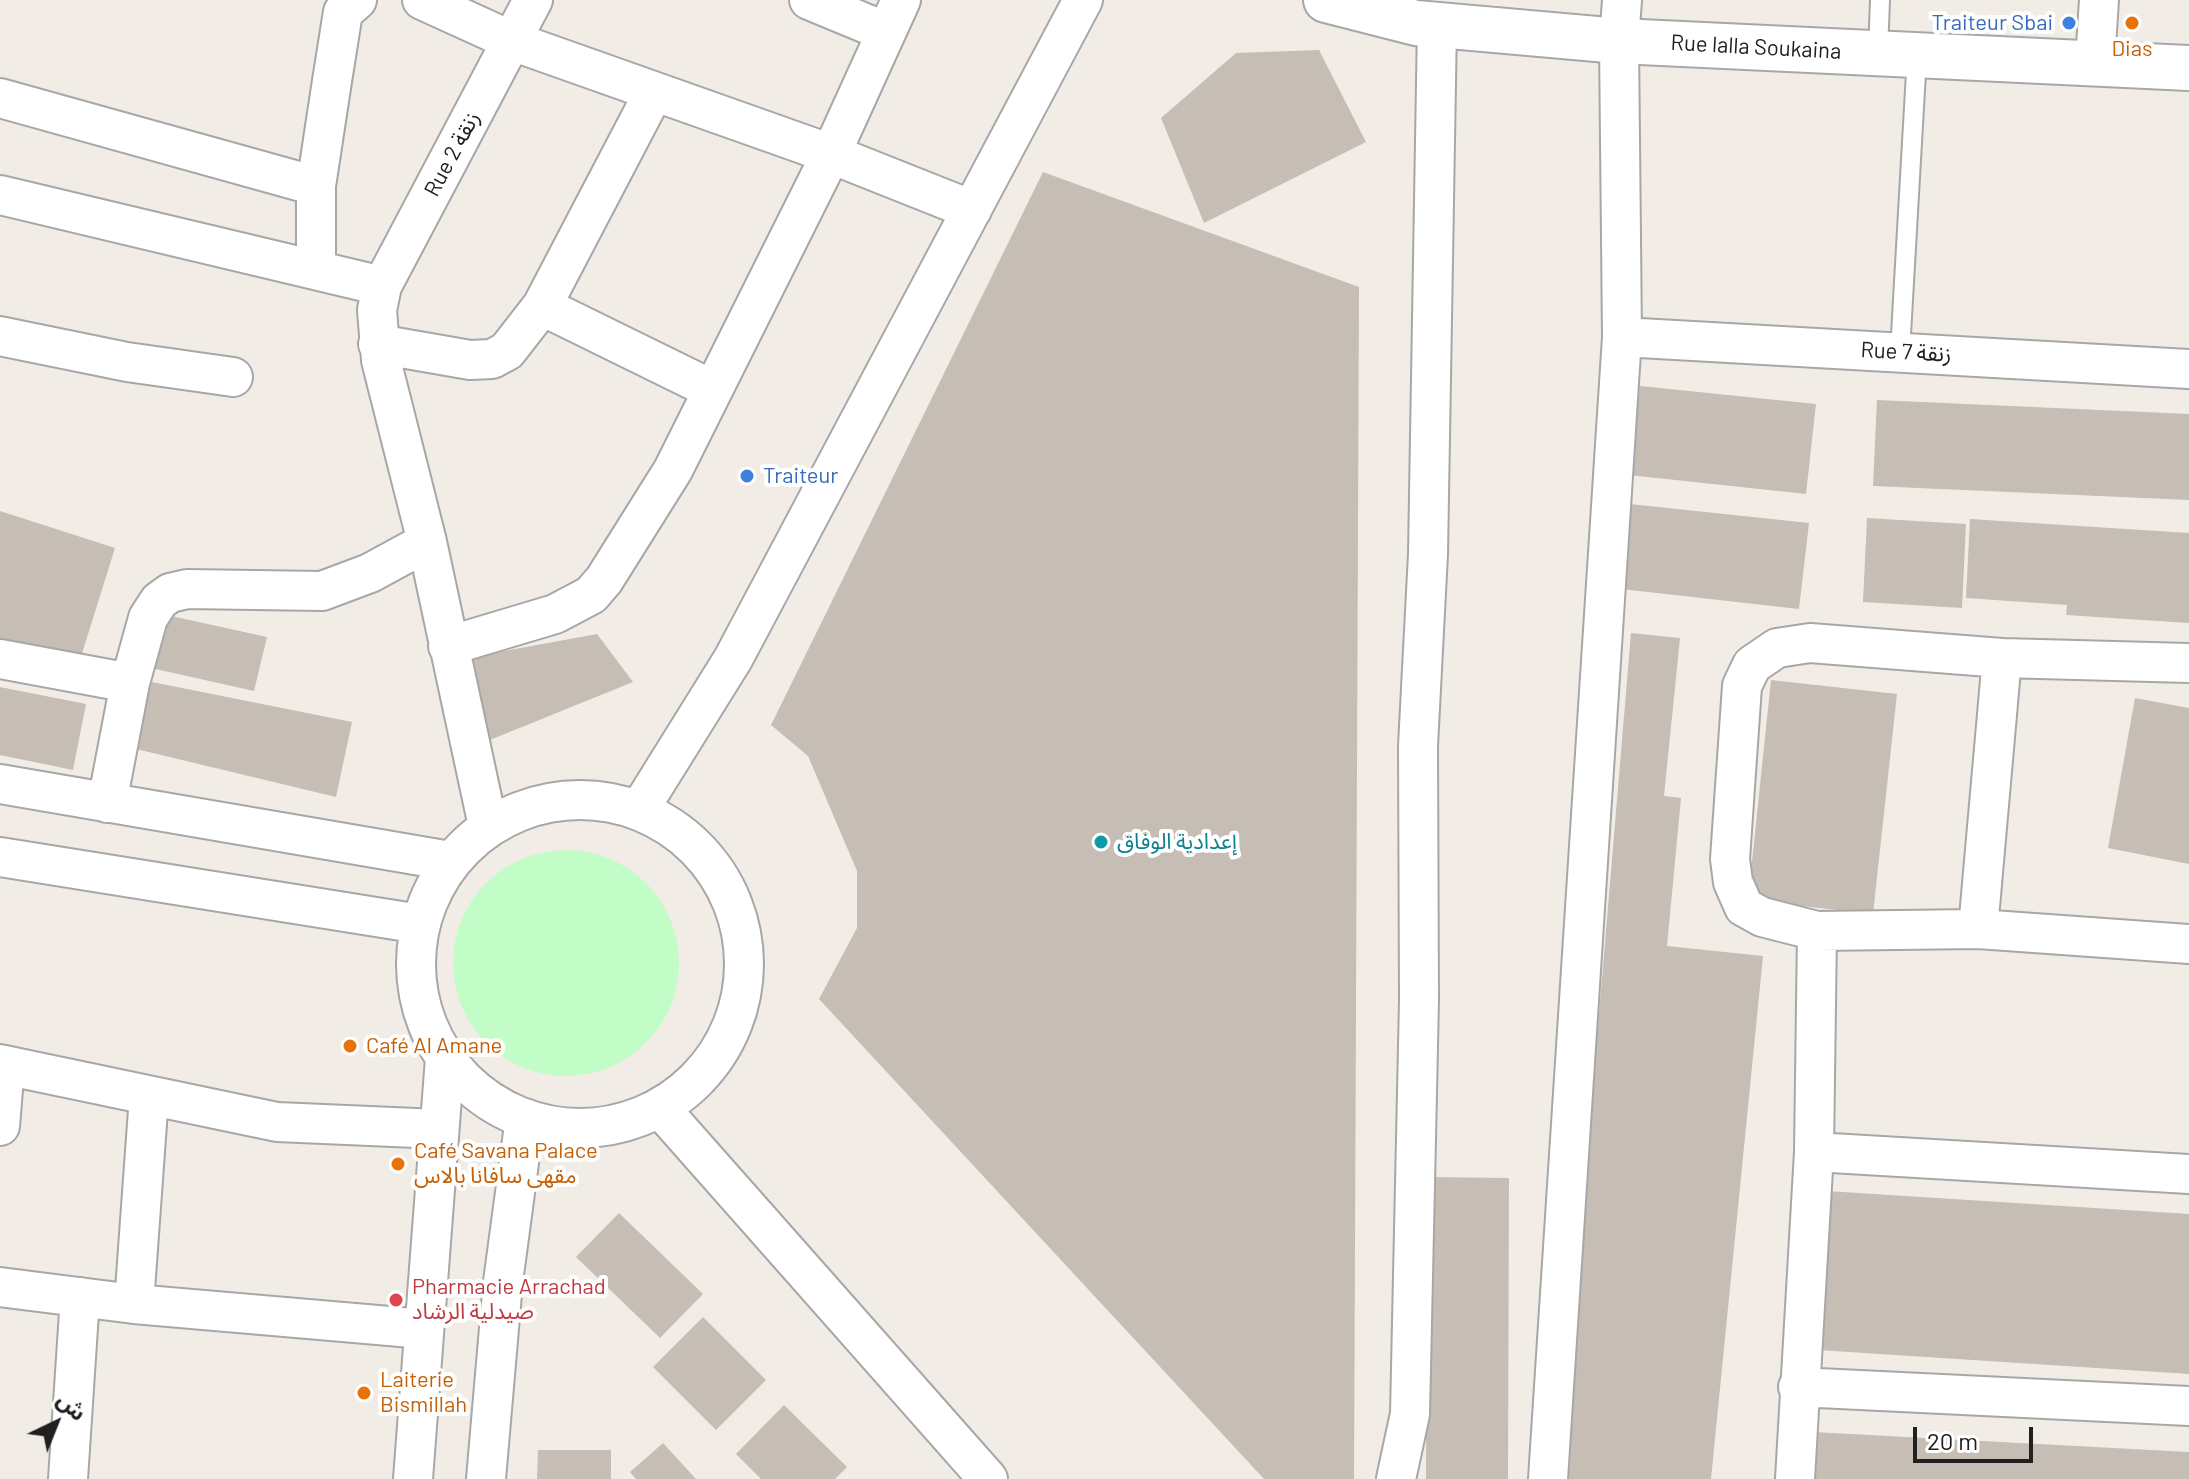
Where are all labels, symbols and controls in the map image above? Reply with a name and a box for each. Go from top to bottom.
place label: Traiteur Sbai [1932,10,2053,36]
marker: Traiteur Sbai [2060,14,2078,32]
marker: Dias [2123,14,2141,32]
street label: Rue lalla Soukaina [1670,29,1842,65]
place label: Dias [2111,36,2153,62]
street label: Rue 2 زنقة [419,107,485,201]
street label: Rue 7 زنقة [1860,336,1952,368]
place label: Traiteur [763,463,838,489]
marker: Traiteur [738,467,756,485]
place label: إعدادية الوفاق [1117,829,1237,855]
marker: إعدادية الوفاق [1092,833,1110,851]
place label: Café Al Amane [366,1033,502,1059]
marker: Café Al Amane [341,1037,359,1055]
place label: Café Savana Palace مقهى سافانا بالاس [414,1138,598,1190]
marker: Café Savana Palace مقهى سافانا بالاس [389,1155,407,1173]
place label: Pharmacie Arrachad صيدلية الرشاد [412,1274,606,1326]
marker: Pharmacie Arrachad صيدلية الرشاد [387,1291,405,1309]
place label: Laiterie Bismillah [380,1367,467,1418]
north arrow [16,1383,96,1463]
marker: Laiterie Bismillah [355,1384,373,1402]
text: ش [52,1386,92,1425]
scale bar [1917,1411,2037,1461]
text: 20 m [1927,1426,1978,1455]

